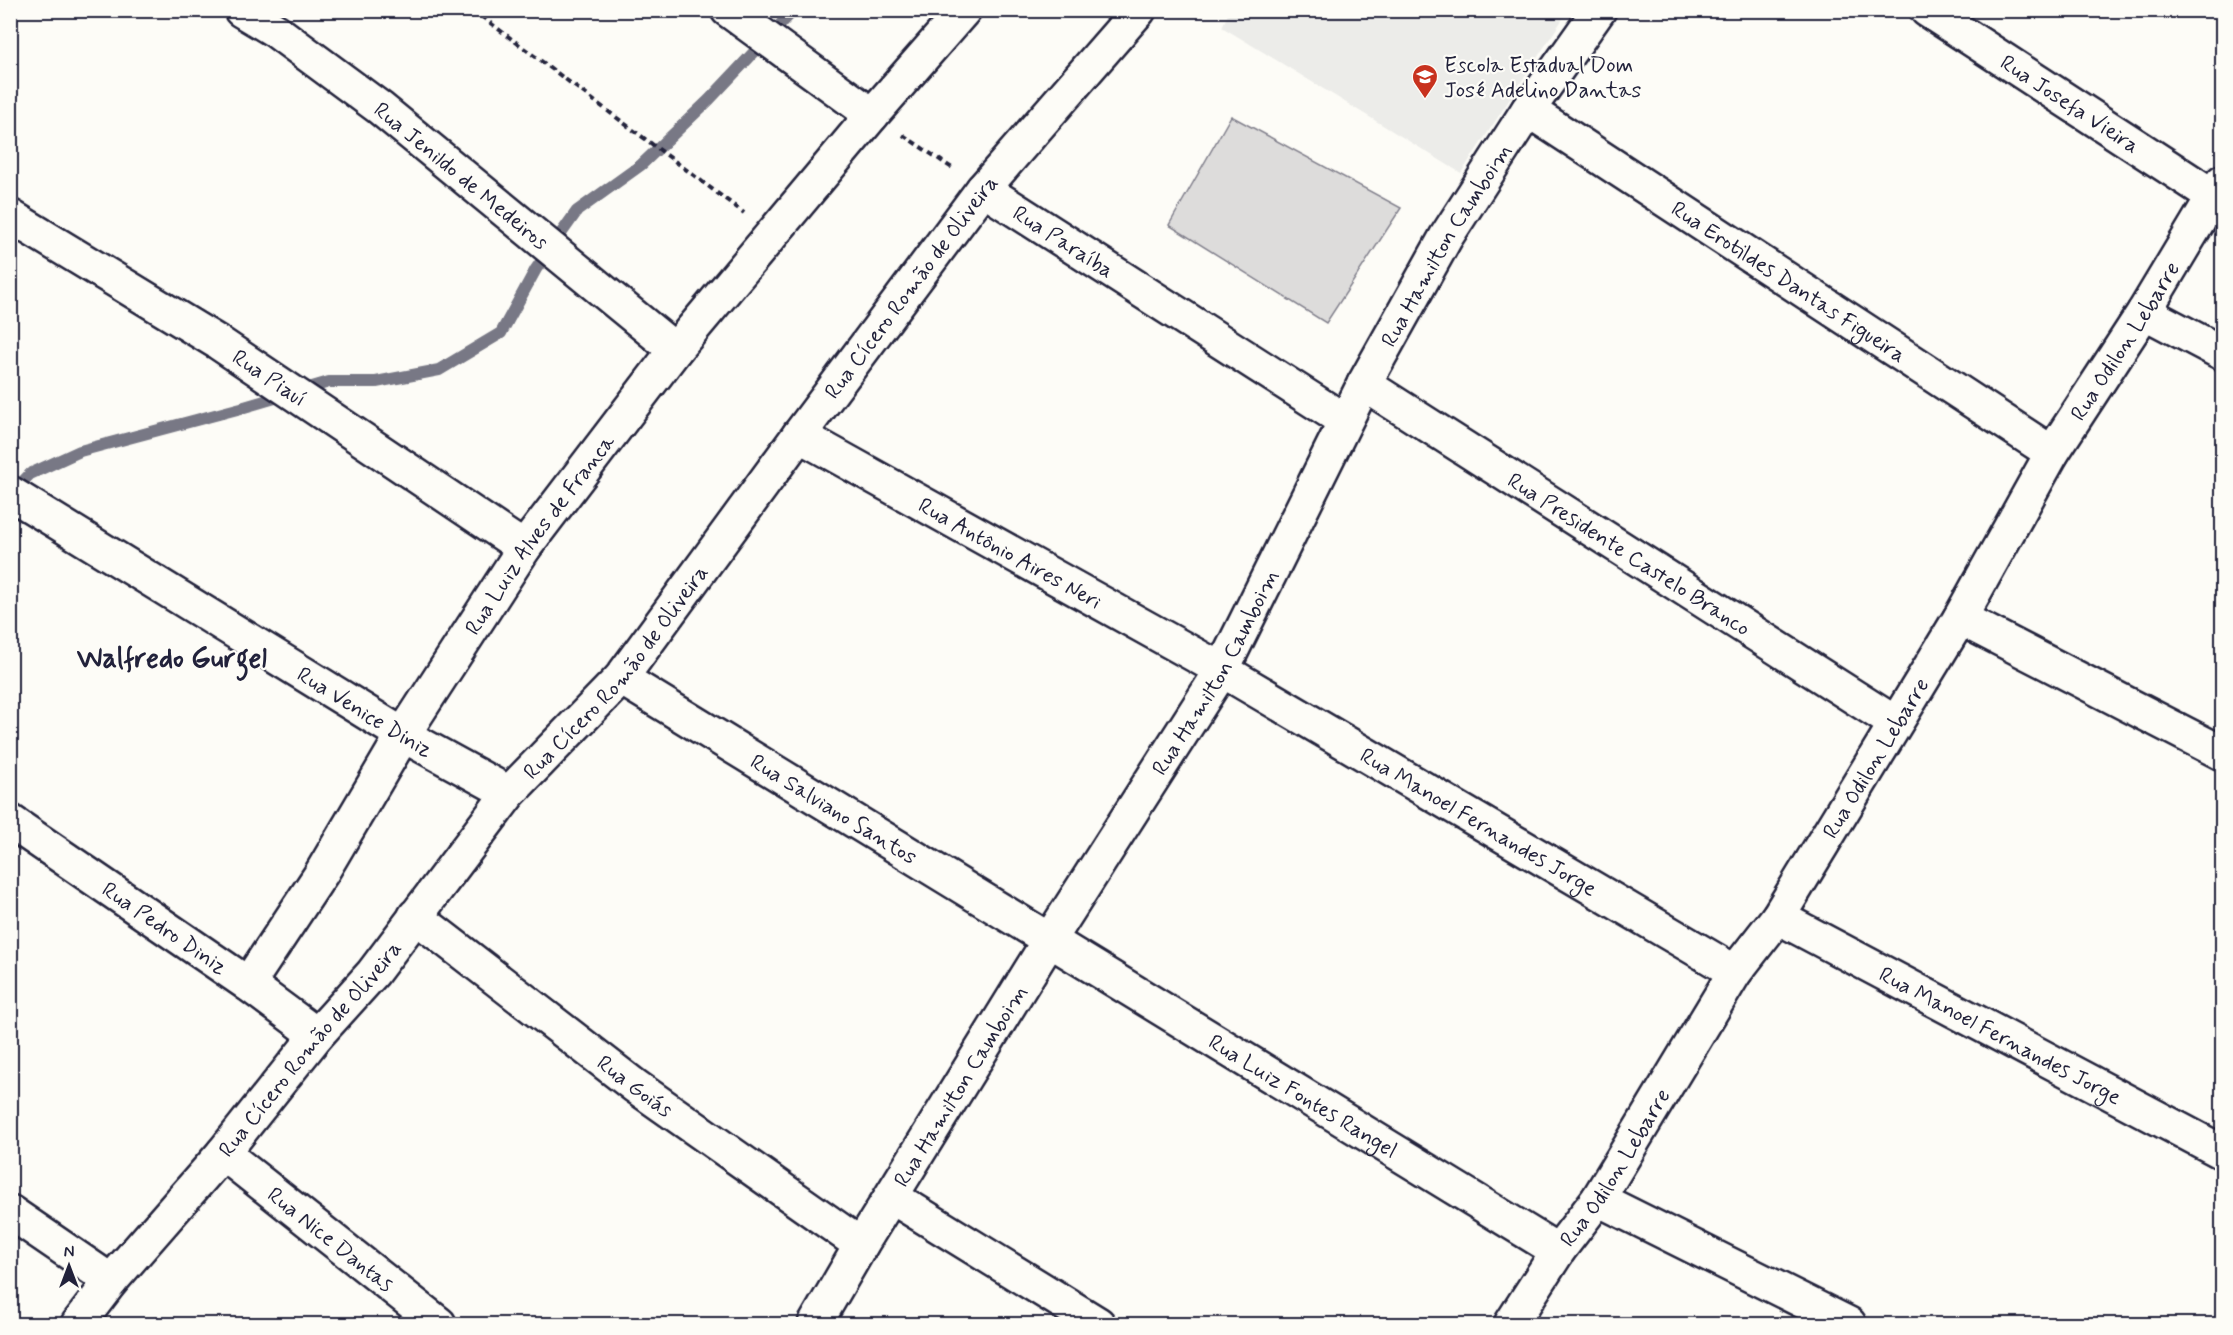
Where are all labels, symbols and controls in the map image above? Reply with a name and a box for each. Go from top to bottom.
street label: Rua Josefa Vieira [1994,49,2144,160]
place label: Escola Estadual Dom José Adelino Dantas [1444,52,1642,105]
school or university icon: Escola Estadual Dom José Adelino Dantas [1410,62,1440,100]
street label: Rua Jenildo de Medeiros [367,97,554,257]
street label: Rua Hamilton Camboim [1375,139,1519,352]
street label: Rua Cícero Romão de Oliveira [819,170,1005,405]
street label: Rua Erotildes Dantas Figueira [1665,196,1911,370]
street label: Rua Paraíba [1007,200,1118,285]
street label: Rua Odilon Lebarre [2065,257,2187,427]
street label: Rua Piauí [226,344,311,414]
street label: Rua Luiz Alves de Franca [459,429,622,641]
street label: Rua Presidente Castelo Branco [1502,467,1755,643]
street label: Rua Antônio Aires Neri [913,492,1106,616]
street label: Rua Cícero Romão de Oliveira [518,560,715,786]
street label: Rua Hamilton Camboim [1146,565,1286,781]
district label: Walfredo Gurgel [77,641,267,681]
street label: Rua Venice Diniz [291,661,437,765]
street label: Rua Odilon Lebarre [1817,673,1936,844]
street label: Rua Manoel Fernandes Jorge [1354,742,1602,904]
street label: Rua Salviano Santos [745,749,922,872]
street label: Rua Pedro Diniz [96,876,232,982]
street label: Rua Cícero Romão de Oliveira [213,936,408,1164]
street label: Rua Manoel Fernandes Jorge [1874,961,2126,1112]
street label: Rua Hamilton Camboim [888,980,1034,1193]
street label: Rua Luiz Fontes Rangel [1203,1029,1402,1165]
street label: Rua Goiás [591,1050,678,1124]
street label: Rua Odilon Lebarre [1554,1084,1677,1253]
street label: Rua Nice Dantas [261,1182,399,1299]
north arrow [39,1236,99,1296]
text: N [64,1242,74,1263]

